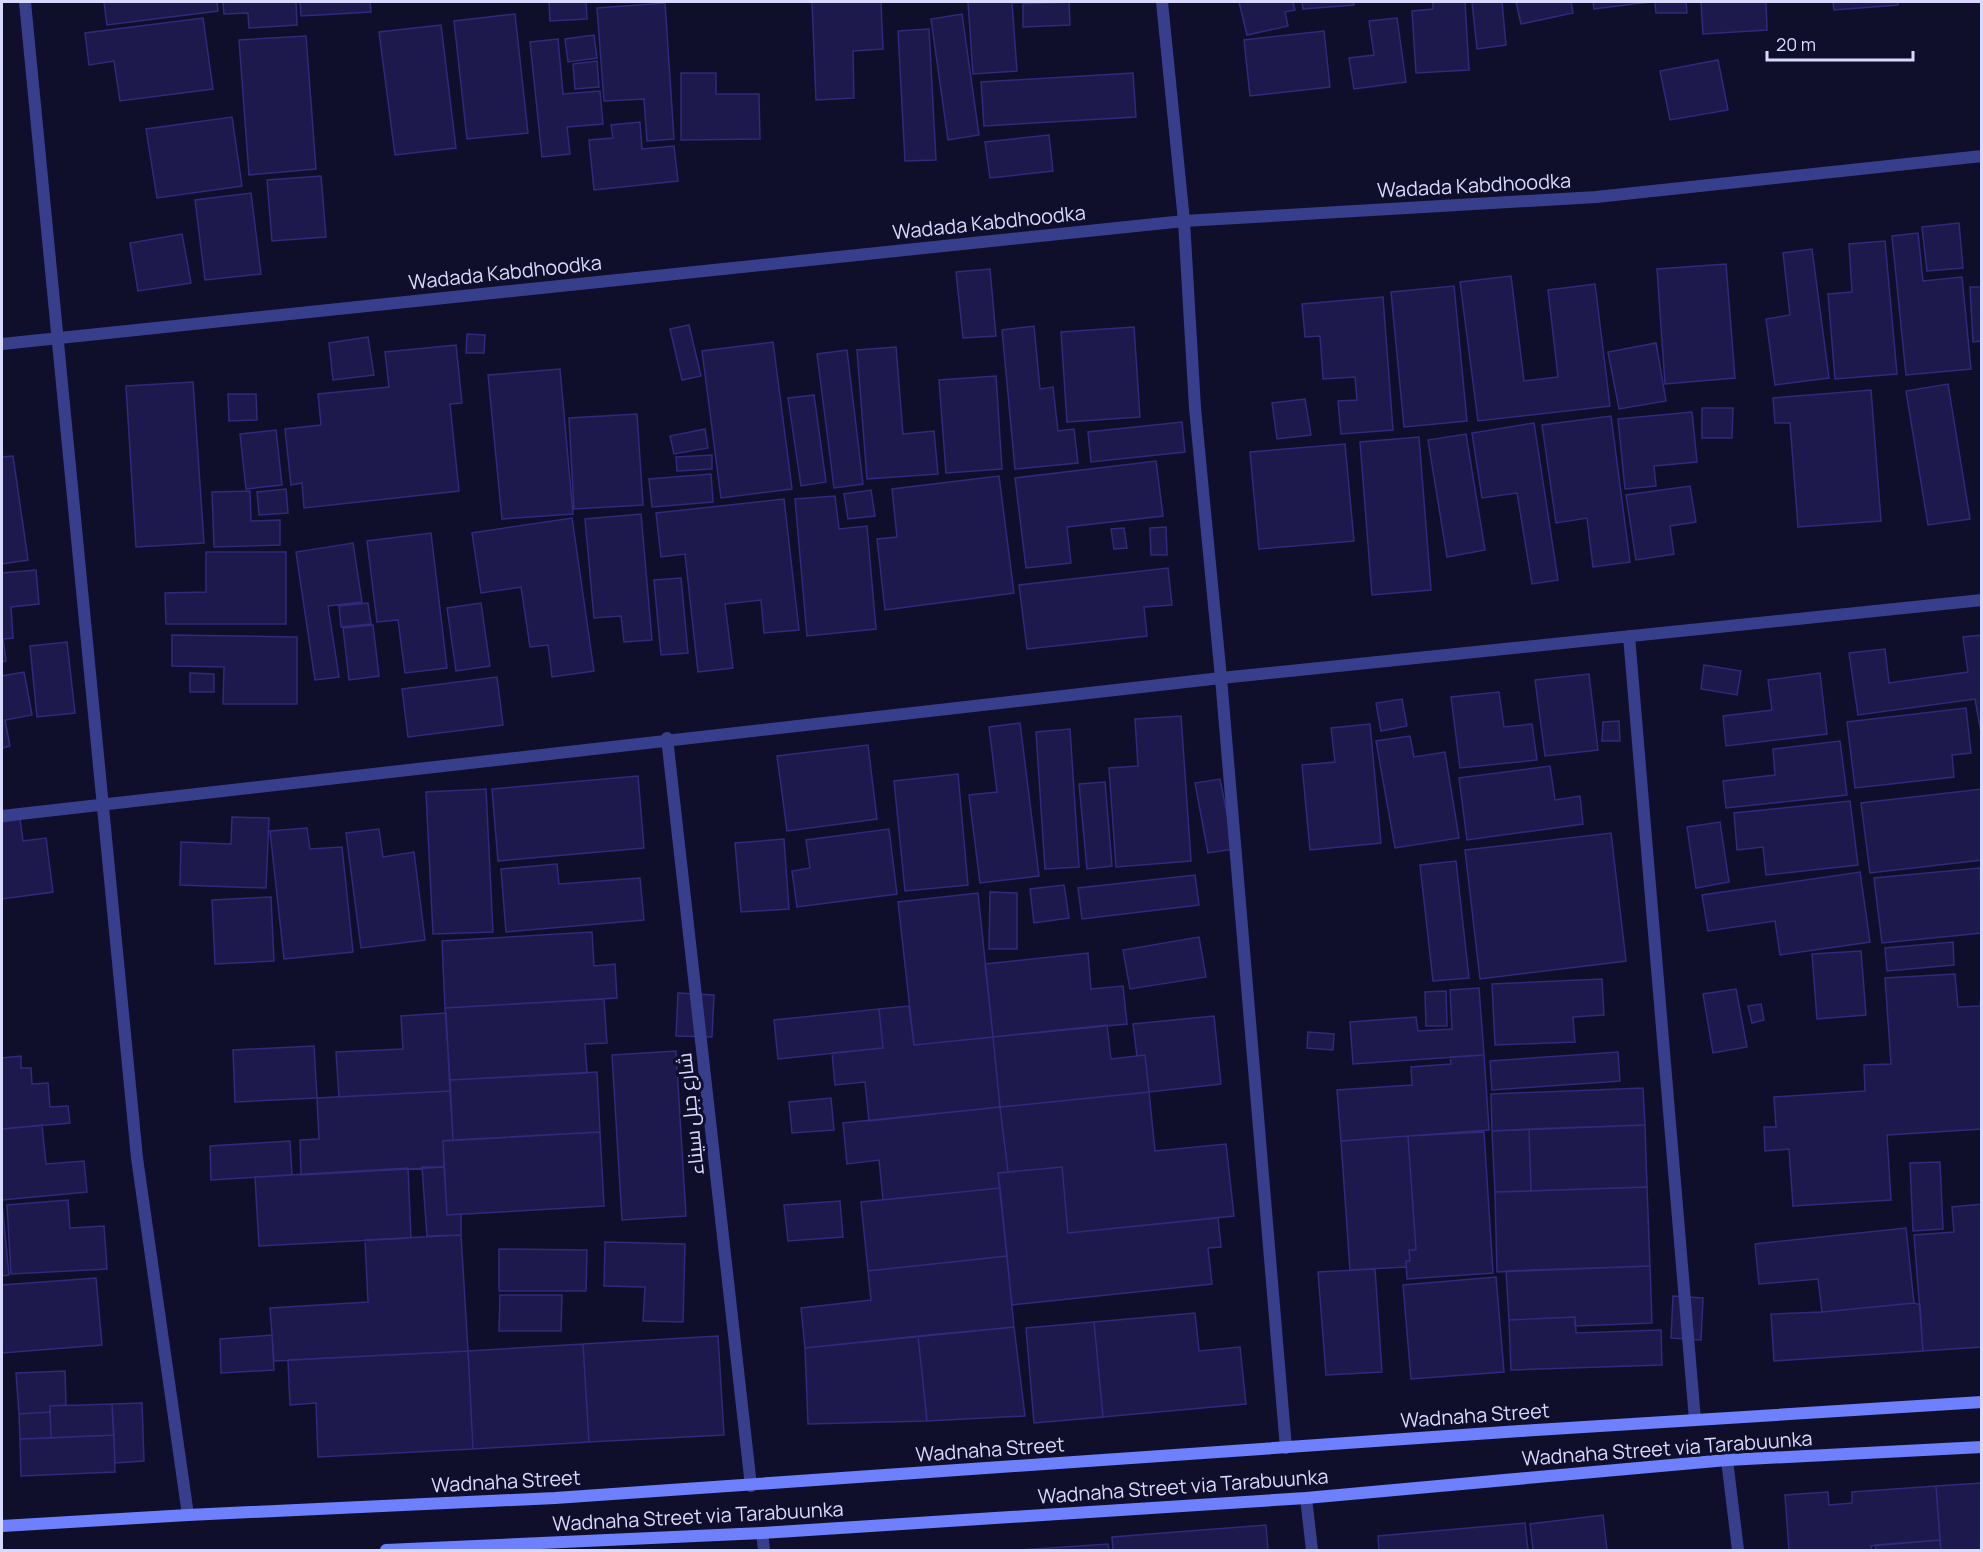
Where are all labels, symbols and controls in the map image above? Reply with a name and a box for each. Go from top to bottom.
scale bar [1767,24,1912,62]
text: 20 m [1776,32,1816,56]
street label: Wadada Kabdhoodka [1376,166,1572,204]
street label: Wadada Kabdhoodka [891,198,1087,246]
street label: Wadada Kabdhoodka [407,248,603,296]
street label: شارع جبل سيناء [670,1051,711,1176]
street label: Wadnaha Street [1399,1396,1551,1434]
street label: Wadnaha Street via Tarabuunka [1521,1424,1813,1472]
street label: Wadnaha Street [914,1430,1066,1468]
street label: Wadnaha Street via Tarabuunka [1037,1462,1329,1510]
street label: Wadnaha Street [431,1464,581,1498]
street label: Wadnaha Street via Tarabuunka [552,1495,844,1537]

